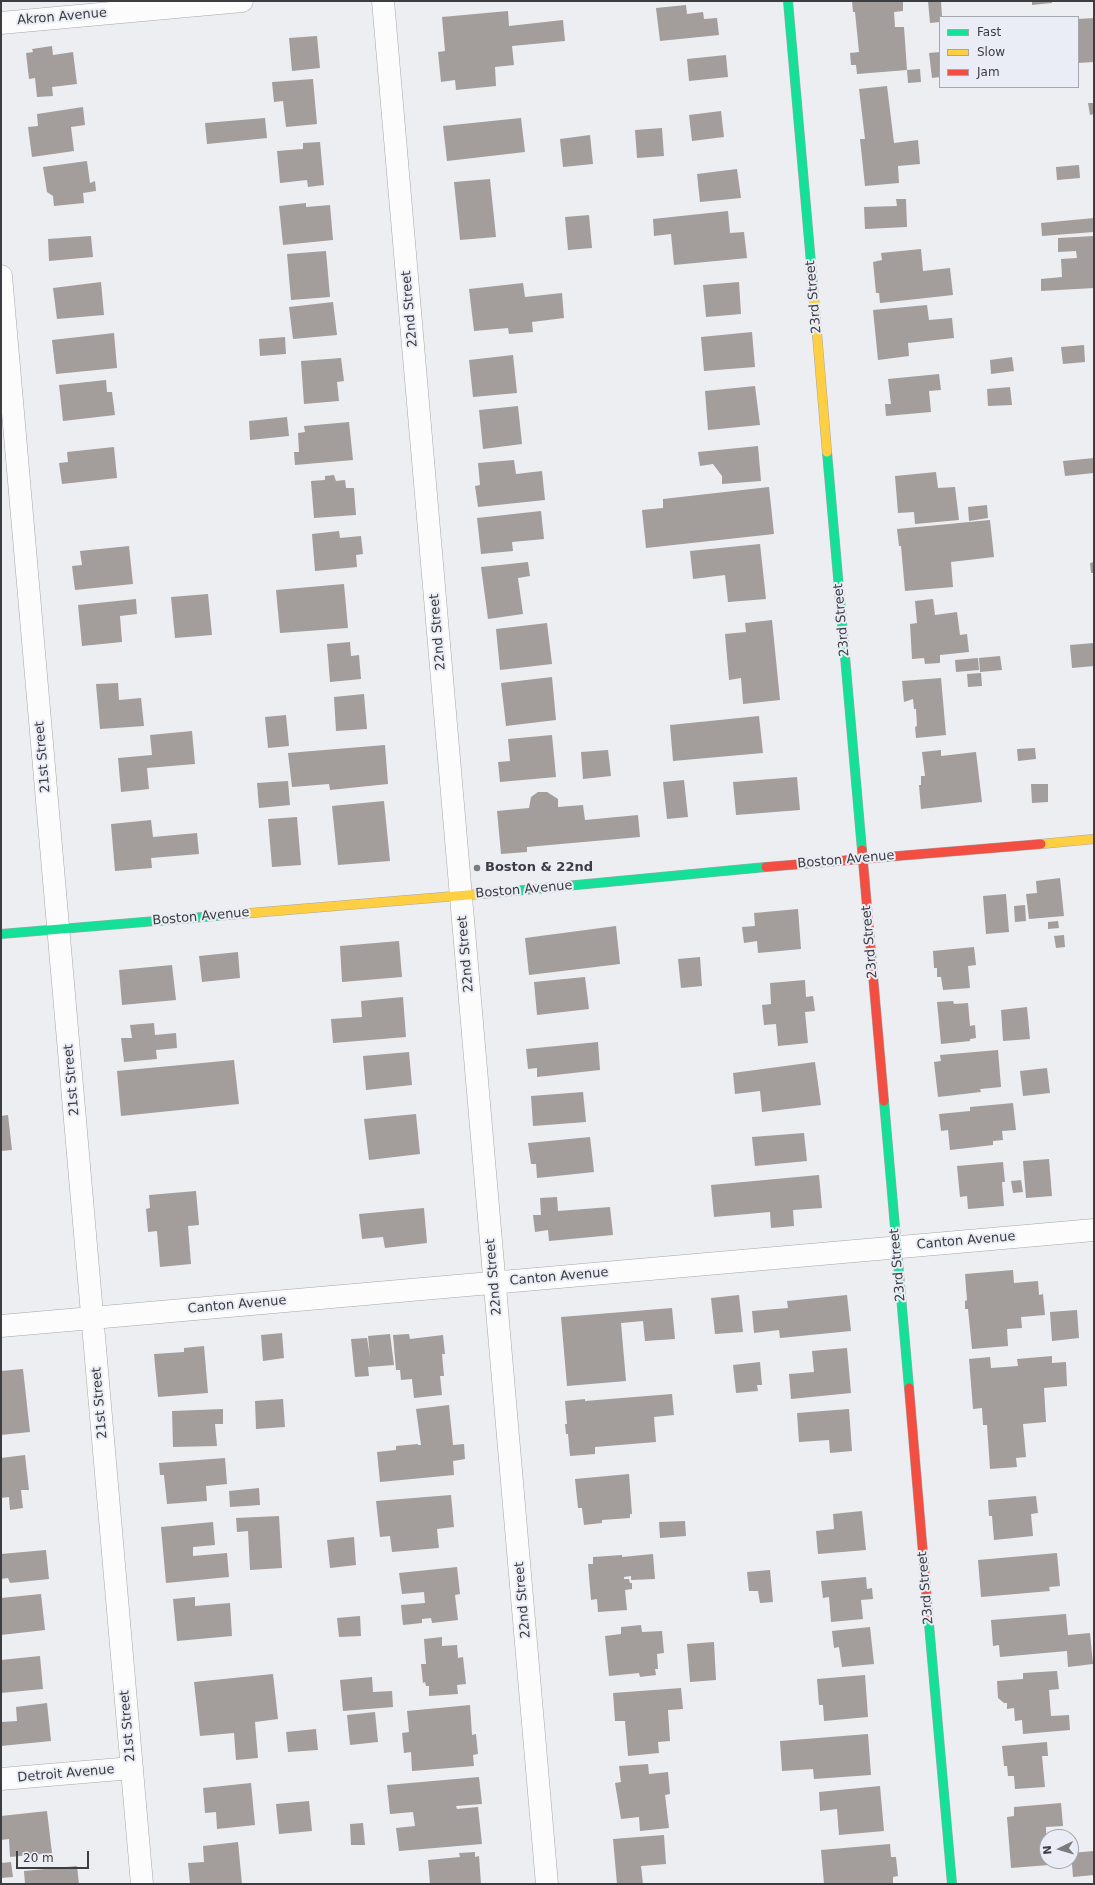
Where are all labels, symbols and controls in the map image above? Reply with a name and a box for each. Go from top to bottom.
street label: Akron Avenue [16,5,108,29]
legend [939,16,1079,88]
text: Fast [977,25,1001,39]
text: Slow [977,45,1005,59]
text: Jam [977,65,1000,79]
street label: 23rd Street [803,260,825,334]
street label: 22nd Street [399,270,421,348]
street label: 23rd Street [831,583,853,657]
street label: 22nd Street [427,593,449,671]
street label: 21st Street [32,720,54,794]
street label: Boston Avenue [797,848,895,872]
place label: Boston & 22nd [485,860,593,876]
marker: Boston & 22nd [472,863,482,873]
street label: Boston Avenue [475,878,573,902]
street label: Boston Avenue [152,905,250,929]
street label: 23rd Street [859,905,881,979]
street label: 22nd Street [455,915,477,993]
street label: 21st Street [61,1043,83,1117]
street label: 23rd Street [887,1228,909,1302]
street label: Canton Avenue [916,1229,1016,1253]
street label: 22nd Street [483,1238,505,1316]
street label: Canton Avenue [509,1265,609,1289]
street label: Canton Avenue [187,1293,287,1317]
street label: 21st Street [89,1366,111,1440]
street label: 23rd Street [915,1551,937,1625]
street label: 22nd Street [512,1561,534,1639]
street label: 21st Street [117,1689,139,1763]
street label: Detroit Avenue [17,1762,115,1786]
north arrow [1039,1829,1079,1869]
scale bar [18,1843,91,1869]
text: N [1041,1845,1054,1855]
text: 20 m [23,1851,54,1865]

